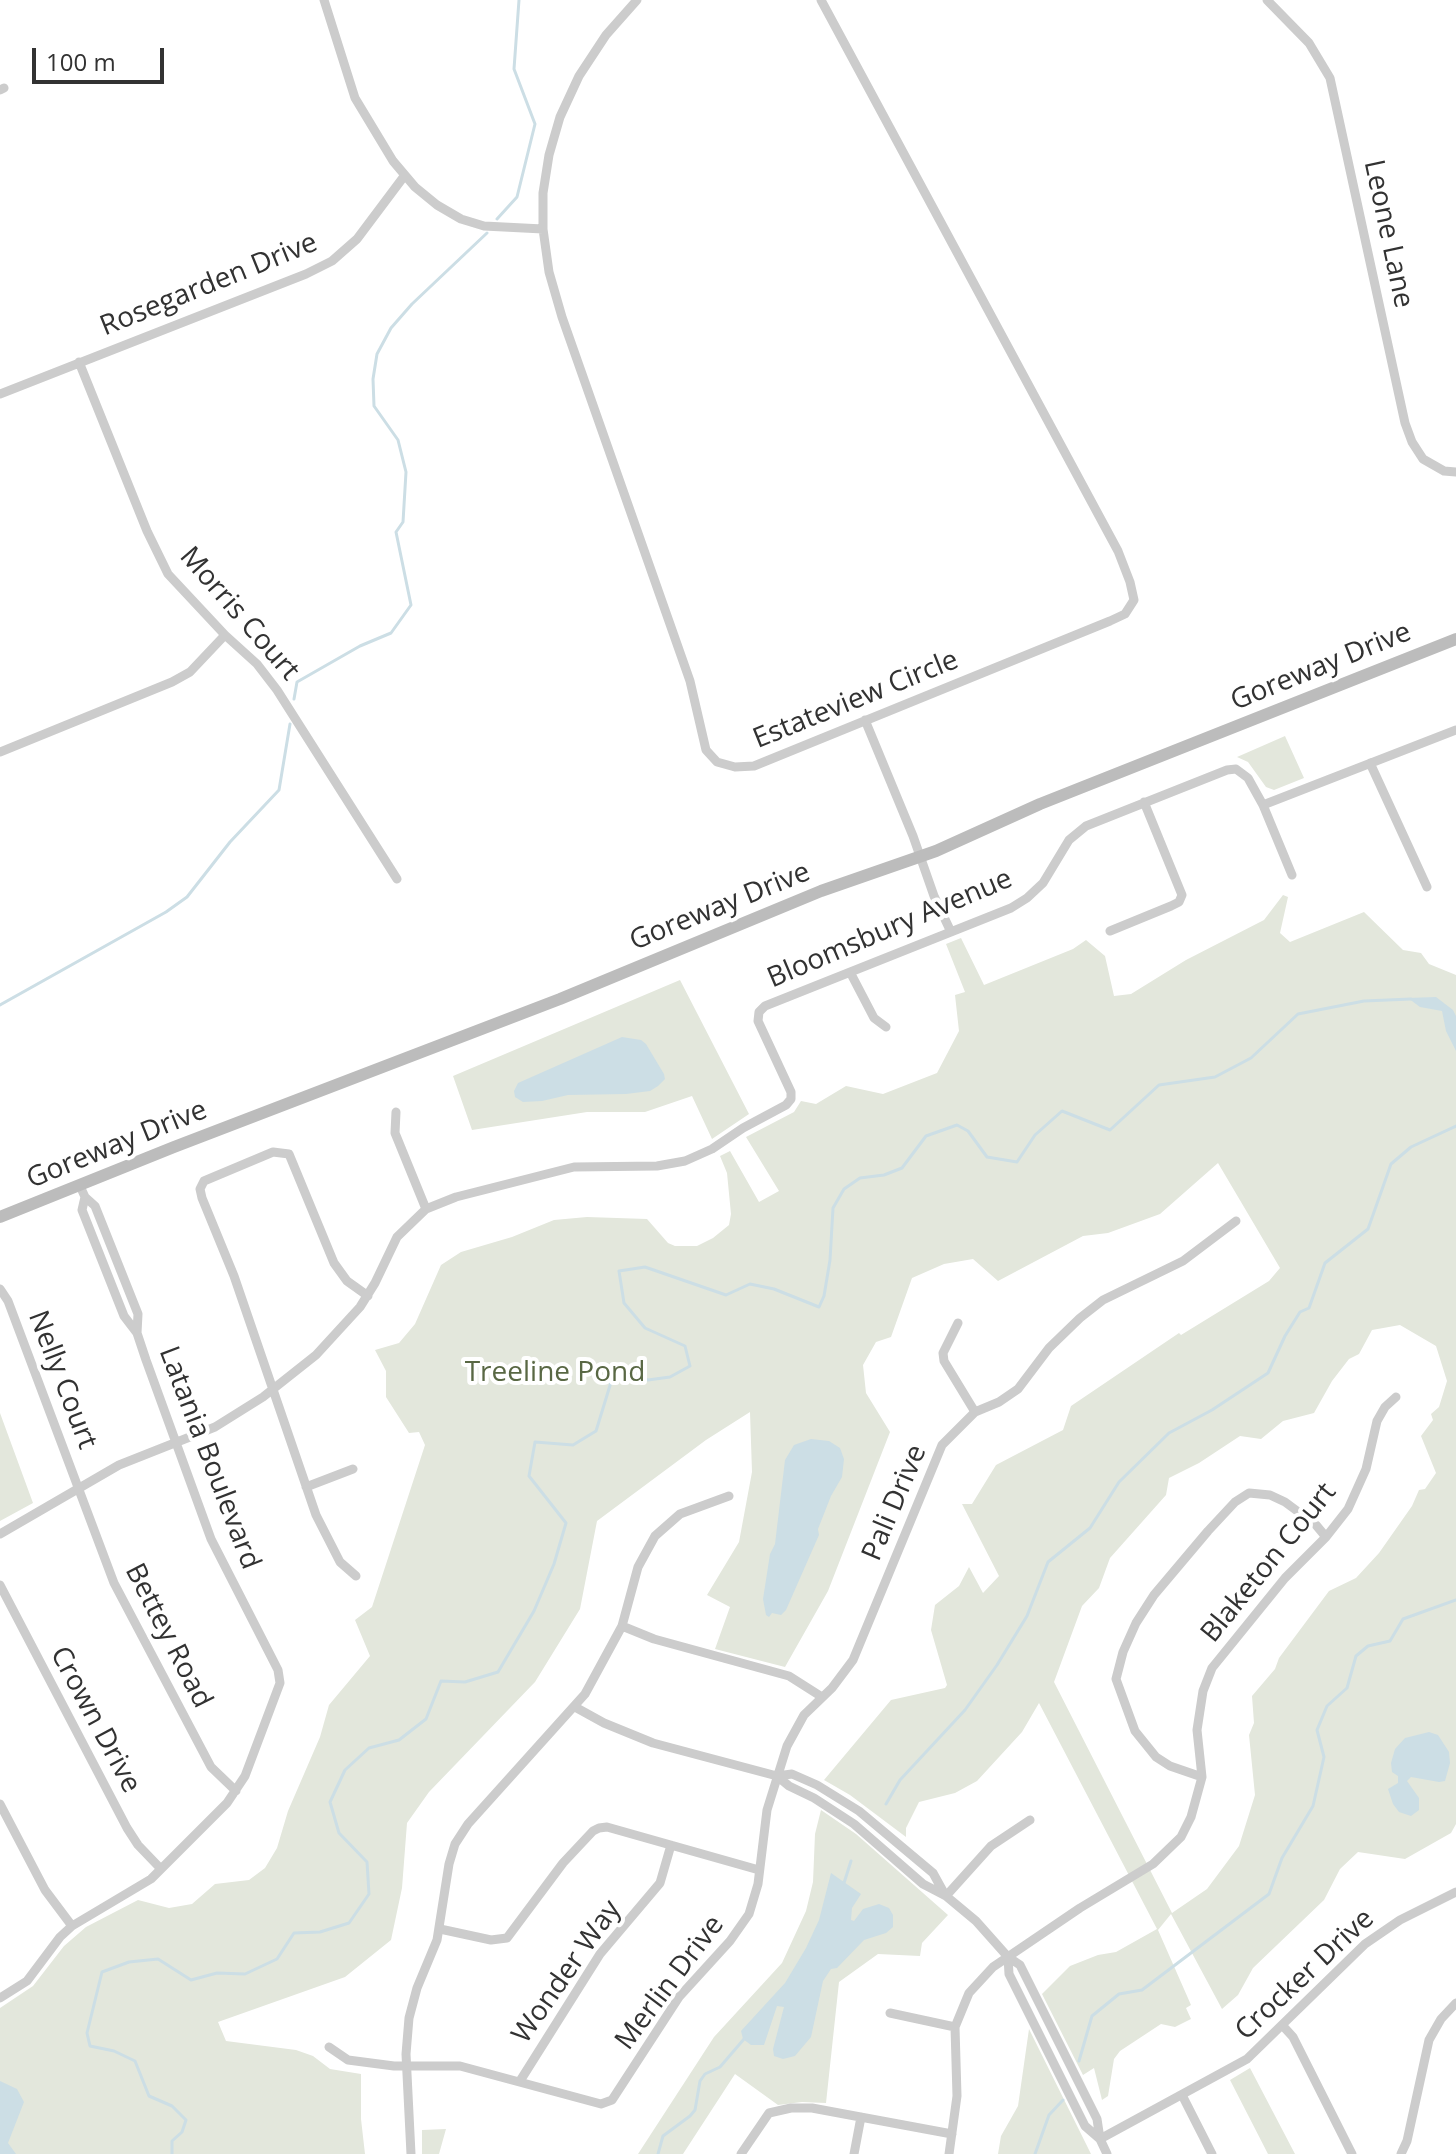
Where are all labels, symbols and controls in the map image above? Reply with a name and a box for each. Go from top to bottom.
scale bar [36,32,168,82]
text: 100 m [46,45,116,78]
street label: Leone Lane [1356,157,1420,311]
street label: Rosegarden Drive [96,226,322,344]
street label: Morris Court [172,540,306,688]
street label: Goreway Drive [1226,616,1416,718]
street label: Estateview Circle [749,644,963,756]
street label: Goreway Drive [625,856,815,958]
street label: Bloomsbury Avenue [763,862,1017,996]
street label: Goreway Drive [22,1094,212,1196]
street label: Nelly Court [20,1306,104,1454]
street label: Latania Boulevard [151,1342,267,1574]
park label: Treeline Pond [465,1356,645,1390]
street label: Pali Drive [856,1440,934,1566]
street label: Blaketon Court [1194,1476,1344,1650]
street label: Bettey Road [117,1558,219,1714]
street label: Crown Drive [42,1641,148,1799]
street label: Wonder Way [505,1894,629,2050]
street label: Crocker Drive [1229,1902,1381,2048]
street label: Merlin Drive [609,1909,731,2057]

